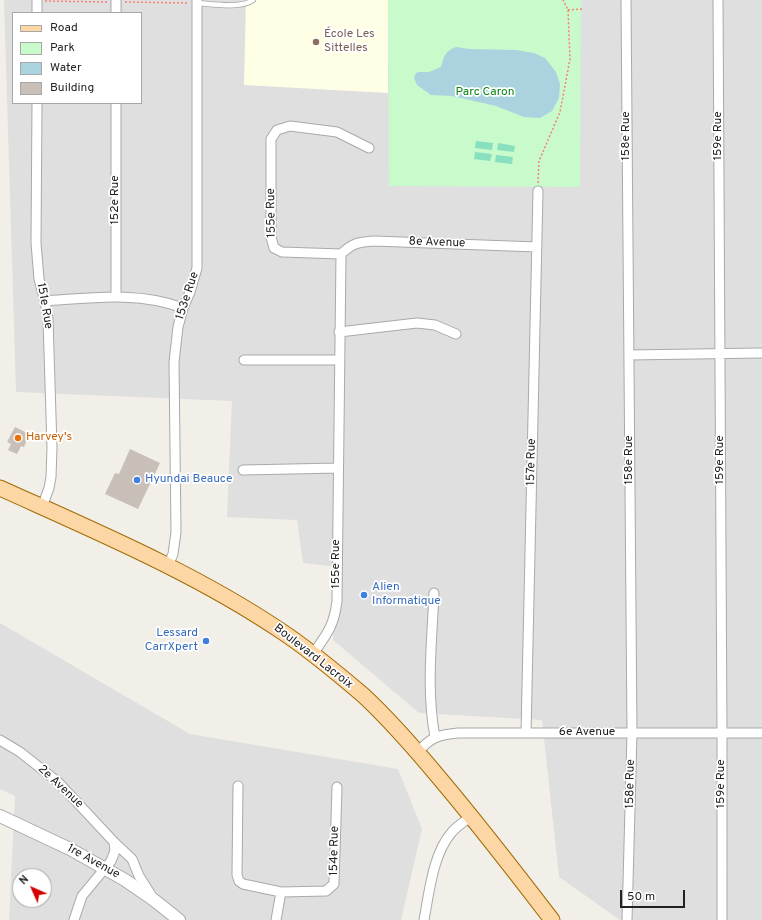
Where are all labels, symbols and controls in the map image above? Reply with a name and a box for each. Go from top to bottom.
legend [12,12,142,104]
text: Road [50,20,78,36]
place label: École Les Sittelles [324,28,375,56]
marker: École Les Sittelles [311,37,321,47]
text: Park [50,40,75,56]
text: Water [50,60,82,76]
text: Building [50,80,94,96]
park label: Parc Caron [456,86,514,100]
street label: 158e Rue [620,111,634,161]
street label: 159e Rue [712,111,726,161]
street label: 152e Rue [109,175,123,225]
street label: 155e Rue [264,188,280,238]
street label: 8e Avenue [408,235,466,251]
street label: 153e Rue [174,270,202,322]
street label: 151e Rue [33,282,55,330]
place label: Harvey's [26,431,72,445]
marker: Harvey's [13,433,23,443]
street label: 158e Rue [623,435,637,485]
street label: 159e Rue [714,435,728,485]
street label: 157e Rue [524,438,540,486]
place label: Hyundai Beauce [145,473,232,487]
marker: Hyundai Beauce [132,475,142,485]
street label: 155e Rue [330,539,344,589]
place label: Alien Informatique [372,581,441,609]
marker: Alien Informatique [359,590,369,600]
street label: Boulevard Lacroix [270,622,356,692]
place label: Lessard CarrXpert [145,627,198,655]
marker: Lessard CarrXpert [201,636,211,646]
street label: 6e Avenue [559,726,615,740]
street label: 158e Rue [623,759,639,809]
street label: 159e Rue [715,759,729,809]
street label: 2e Avenue [34,762,86,812]
street label: 154e Rue [327,826,343,876]
street label: 1re Avenue [64,842,122,882]
north arrow [12,868,52,908]
text: N [16,872,32,888]
scale bar [622,882,687,908]
text: 50 m [627,889,655,905]

